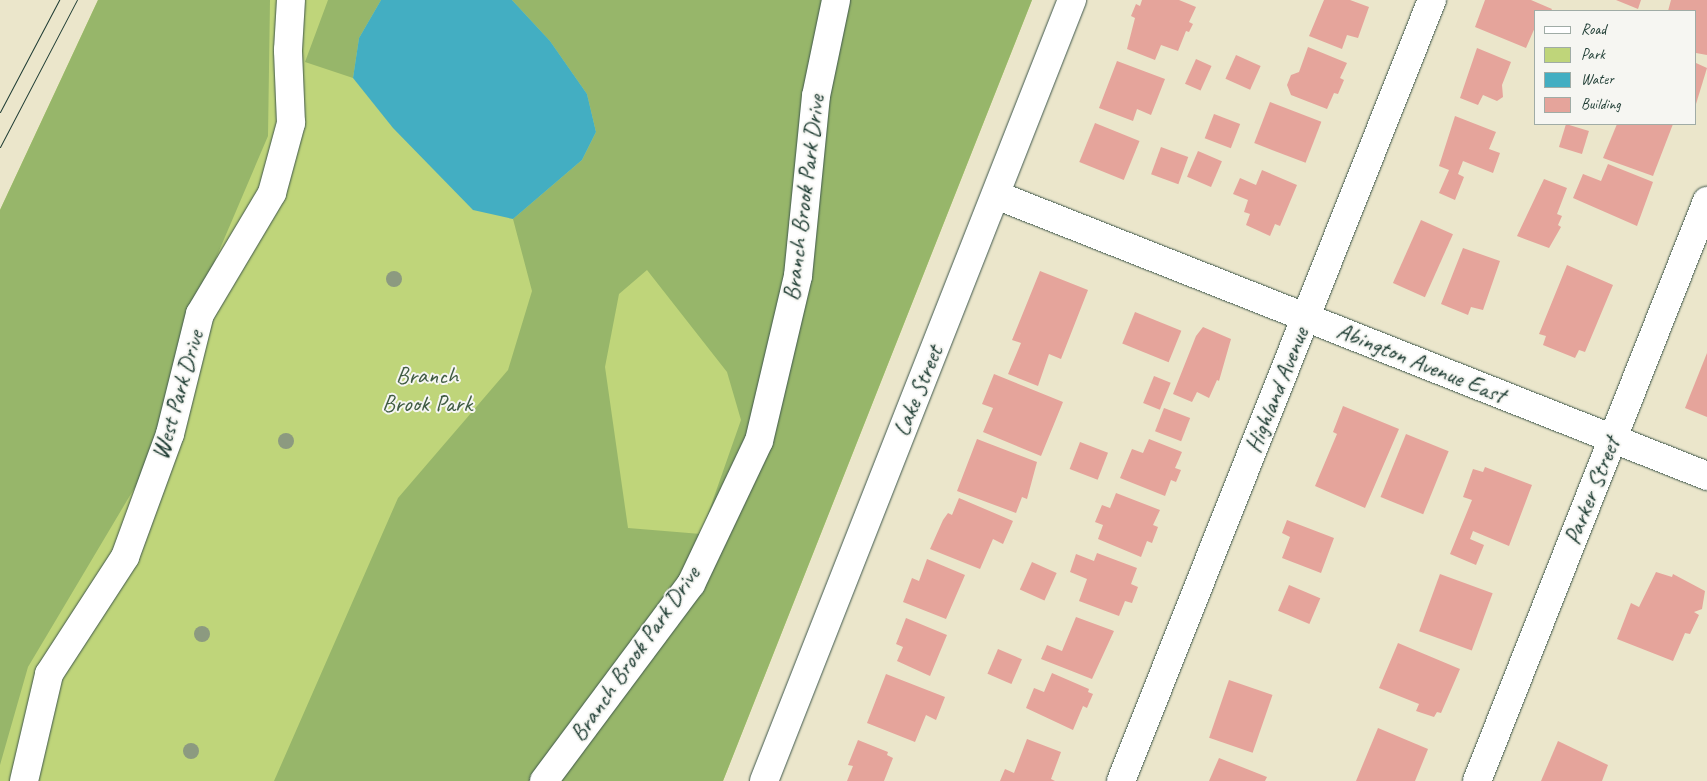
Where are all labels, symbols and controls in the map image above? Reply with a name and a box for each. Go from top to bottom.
legend [1534,10,1697,125]
text: Road [1581,20,1606,39]
text: Park [1581,45,1605,64]
text: Water [1581,70,1614,89]
street label: Branch Brook Park Drive [777,93,831,303]
text: Building [1581,95,1620,114]
street label: Abington Avenue East [1332,316,1510,410]
street label: Highland Avenue [1239,323,1315,457]
street label: West Park Drive [146,327,210,463]
street label: Lake Street [887,341,949,441]
park label: Branch Brook Park [382,362,472,418]
street label: Parker Street [1558,433,1626,549]
street label: Branch Brook Park Drive [564,561,706,747]

